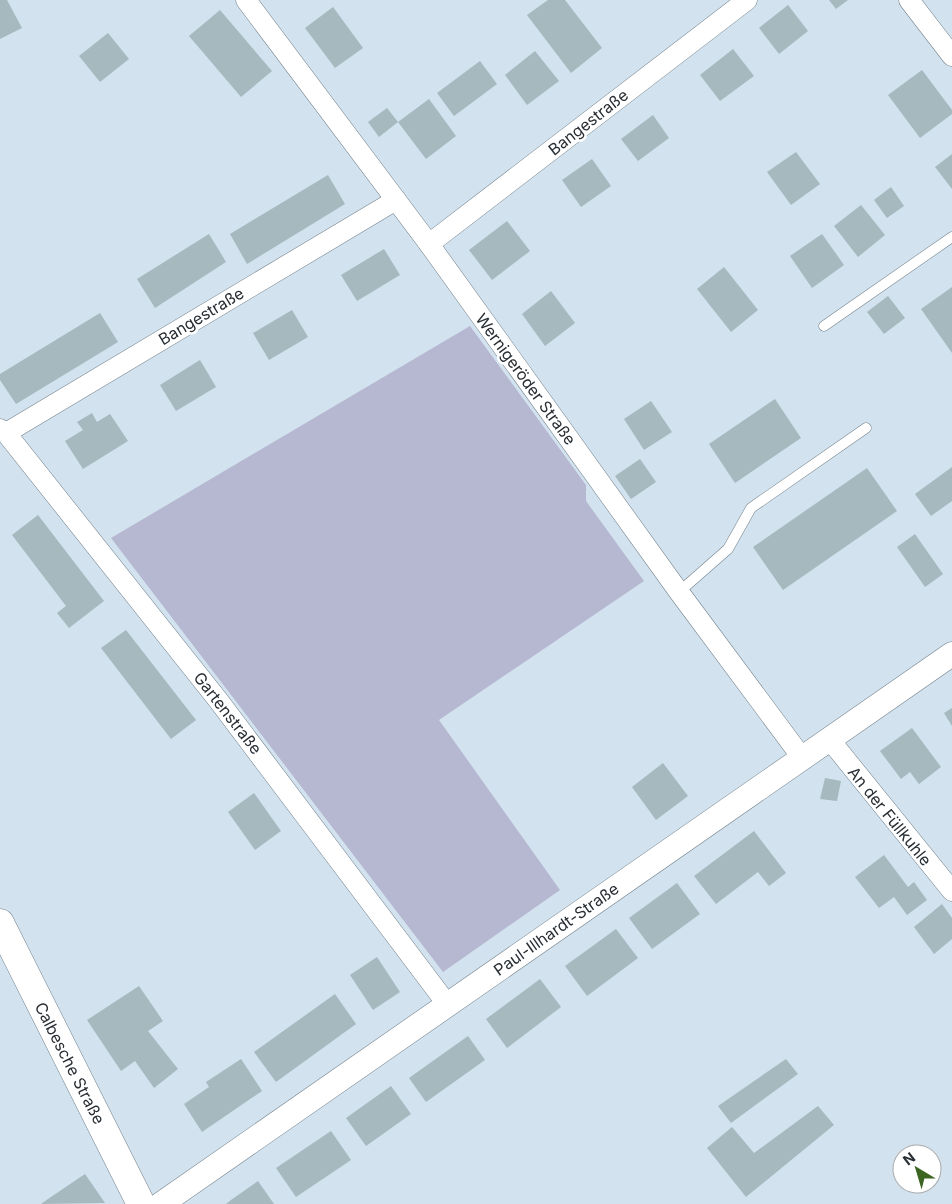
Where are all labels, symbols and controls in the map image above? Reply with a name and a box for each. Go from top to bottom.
street label: Bangestraße [544,85,632,159]
street label: Bangestraße [155,283,247,349]
street label: Wernigeröder Straße [472,309,580,449]
street label: Gartenstraße [190,668,266,758]
street label: An der Füllkuhle [844,762,936,870]
street label: Paul-Illhardt-Straße [490,878,622,980]
street label: Calbesche Straße [31,999,109,1127]
north arrow [892,1144,942,1194]
text: N [899,1148,918,1168]

